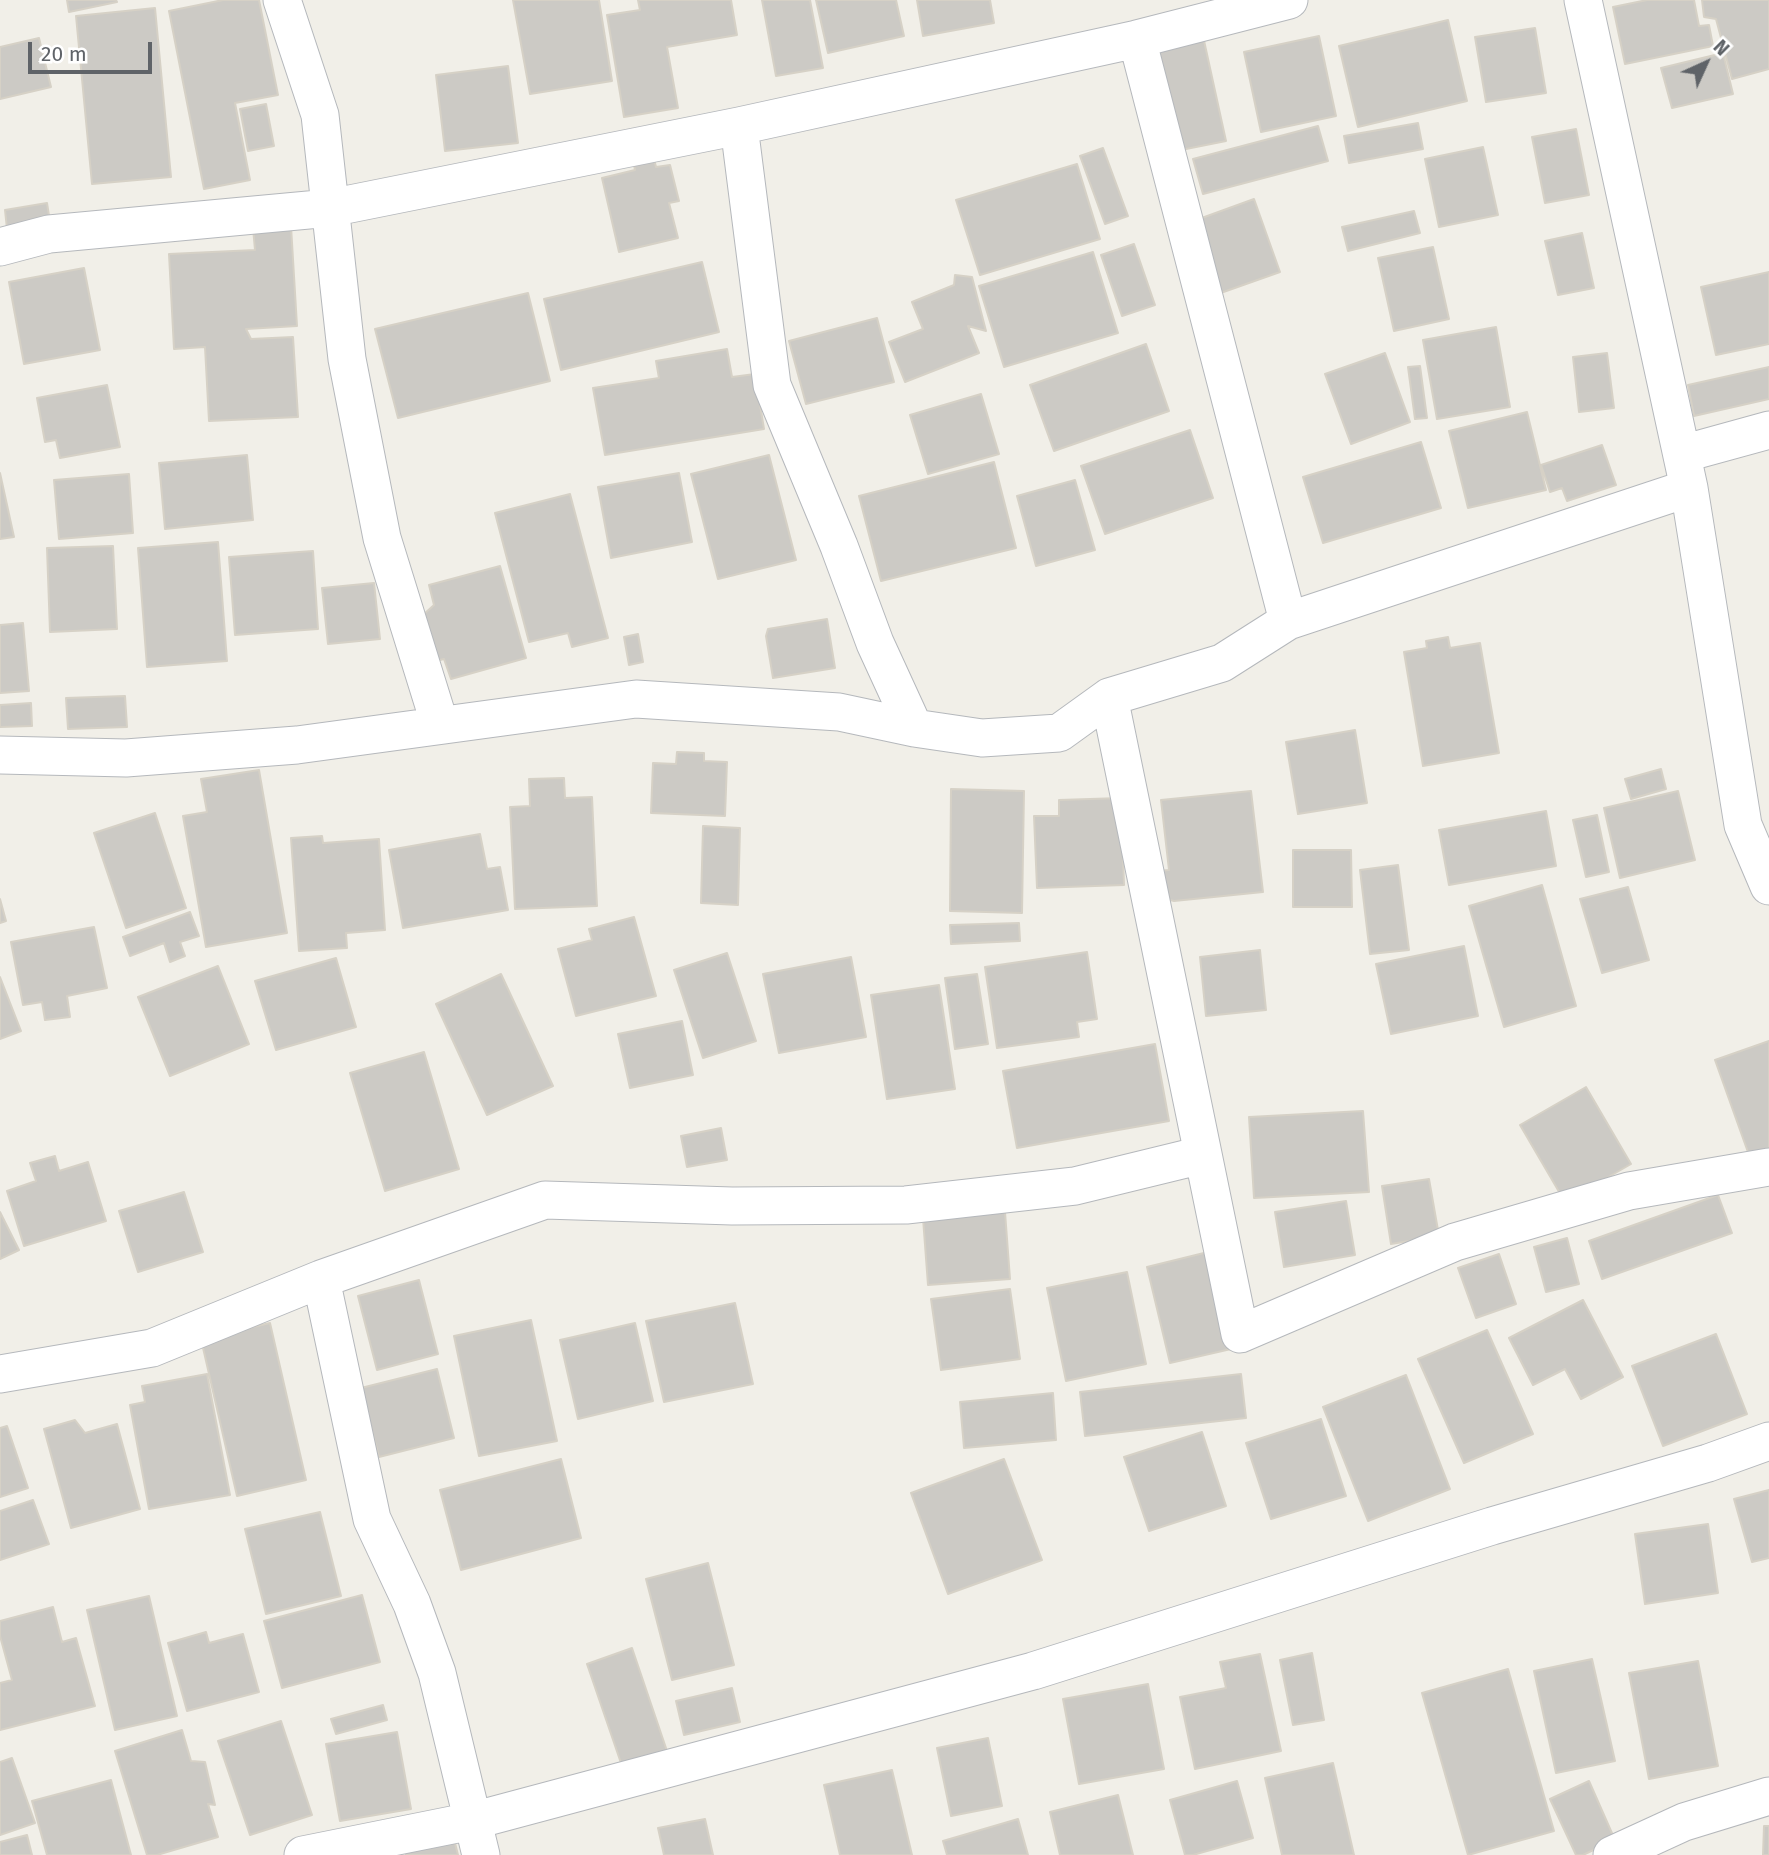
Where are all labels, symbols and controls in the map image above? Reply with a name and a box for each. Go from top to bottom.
scale bar [32,28,156,72]
north arrow [1671,28,1741,98]
text: N [1709,35,1734,60]
text: 20 m [41,41,87,67]

